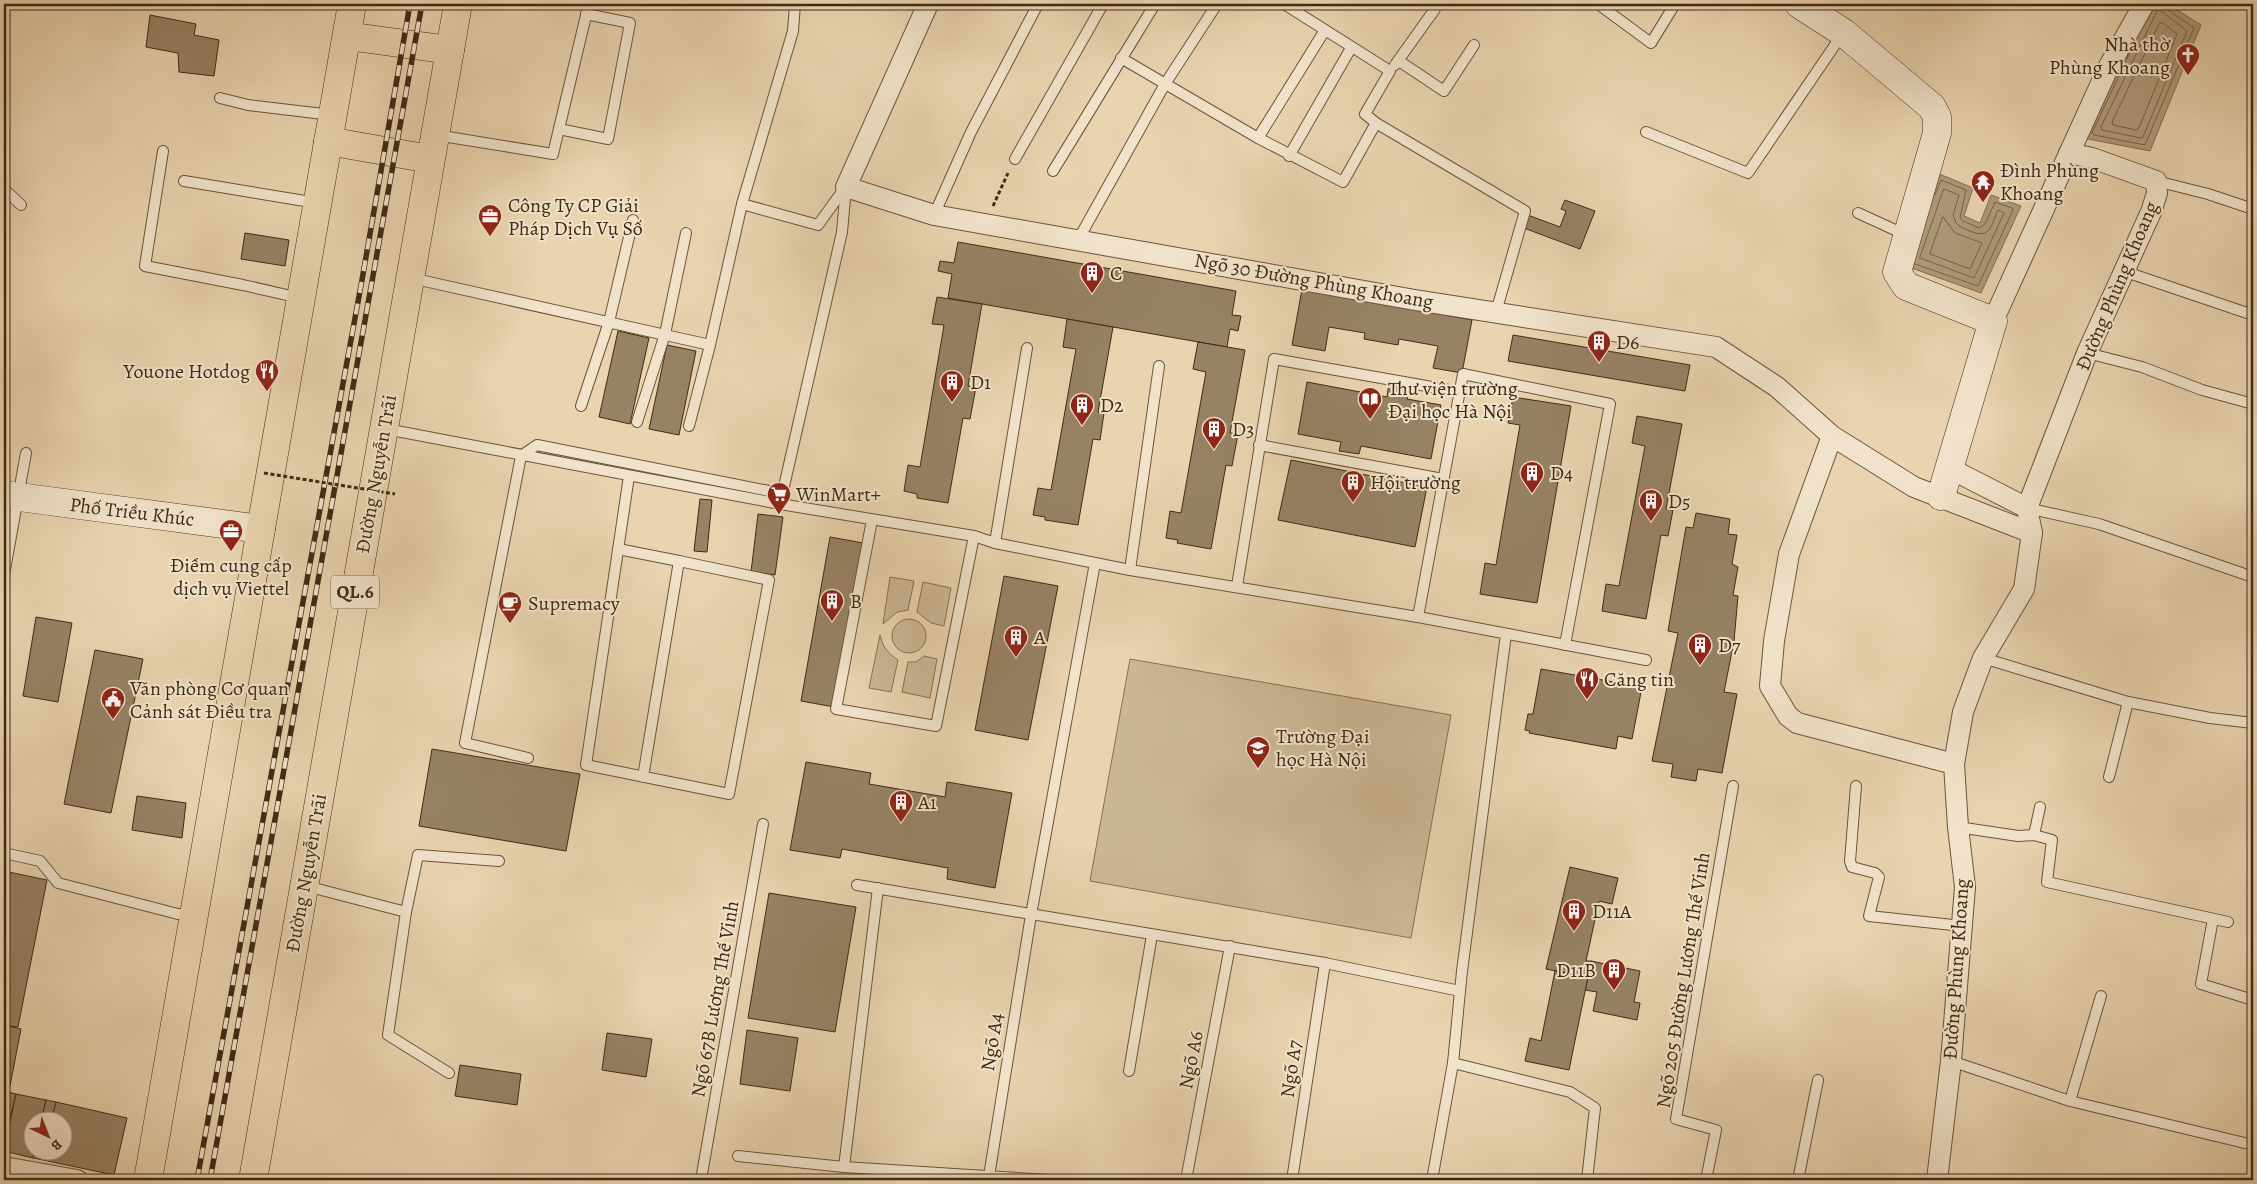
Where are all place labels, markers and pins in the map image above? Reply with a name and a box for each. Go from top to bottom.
place label: Nhà thờ Phùng Khoang [2049,31,2171,81]
church icon: Nhà thờ Phùng Khoang [2175,42,2201,76]
place label: Đình Phùng Khoang [2000,157,2099,207]
temple icon: Đình Phùng Khoang [1970,169,1996,203]
place label: Công Ty CP Giải Pháp Dịch Vụ Số [508,192,643,242]
office icon: Công Ty CP Giải Pháp Dịch Vụ Số [477,203,503,237]
building icon: C [1079,260,1105,294]
place label: C [1110,260,1123,287]
building icon: D6 [1586,329,1612,363]
place label: D6 [1616,329,1639,356]
place label: Youone Hotdog [122,358,250,385]
restaurant icon: Youone Hotdog [254,358,280,392]
building icon: D1 [939,369,965,403]
place label: D1 [970,369,991,396]
place label: Thư viện trường Đại học Hà Nội [1388,375,1518,425]
library icon: Thư viện trường Đại học Hà Nội [1357,386,1383,420]
building icon: D2 [1069,392,1095,426]
place label: D2 [1100,392,1124,419]
building icon: D3 [1201,416,1227,450]
place label: D3 [1232,416,1254,443]
building icon: D4 [1519,460,1545,494]
place label: D4 [1550,460,1573,487]
building icon: Hội trường [1340,469,1366,503]
place label: Hội trường [1370,469,1461,496]
supermarket icon: WinMart+ [766,481,792,515]
place label: WinMart+ [795,481,881,508]
building icon: D5 [1638,488,1664,522]
place label: D5 [1668,488,1691,515]
office icon: Điểm cung cấp dịch vụ Viettel [218,518,244,552]
place label: Điểm cung cấp dịch vụ Viettel [170,552,292,602]
building icon: B [819,588,845,622]
place label: B [850,588,862,615]
cafe icon: Supremacy [497,590,523,624]
place label: Supremacy [528,590,621,617]
building icon: A [1003,624,1029,658]
place label: A [1033,624,1046,651]
building icon: D7 [1687,632,1713,666]
place label: D7 [1718,632,1741,659]
restaurant icon: Căng tin [1574,666,1600,700]
place label: Căng tin [1604,666,1674,693]
place label: Văn phòng Cơ quan Cảnh sát Điều tra [129,675,289,725]
public building icon: Văn phòng Cơ quan Cảnh sát Điều tra [100,686,126,720]
place label: Trường Đại học Hà Nội [1276,723,1370,773]
school or university icon: Trường Đại học Hà Nội [1245,735,1271,769]
building icon: A1 [888,789,914,823]
place label: A1 [917,789,937,816]
building icon: D11A [1561,898,1587,932]
place label: D11A [1592,898,1632,925]
place label: D11B [1556,957,1596,984]
building icon: D11B [1601,957,1627,991]

